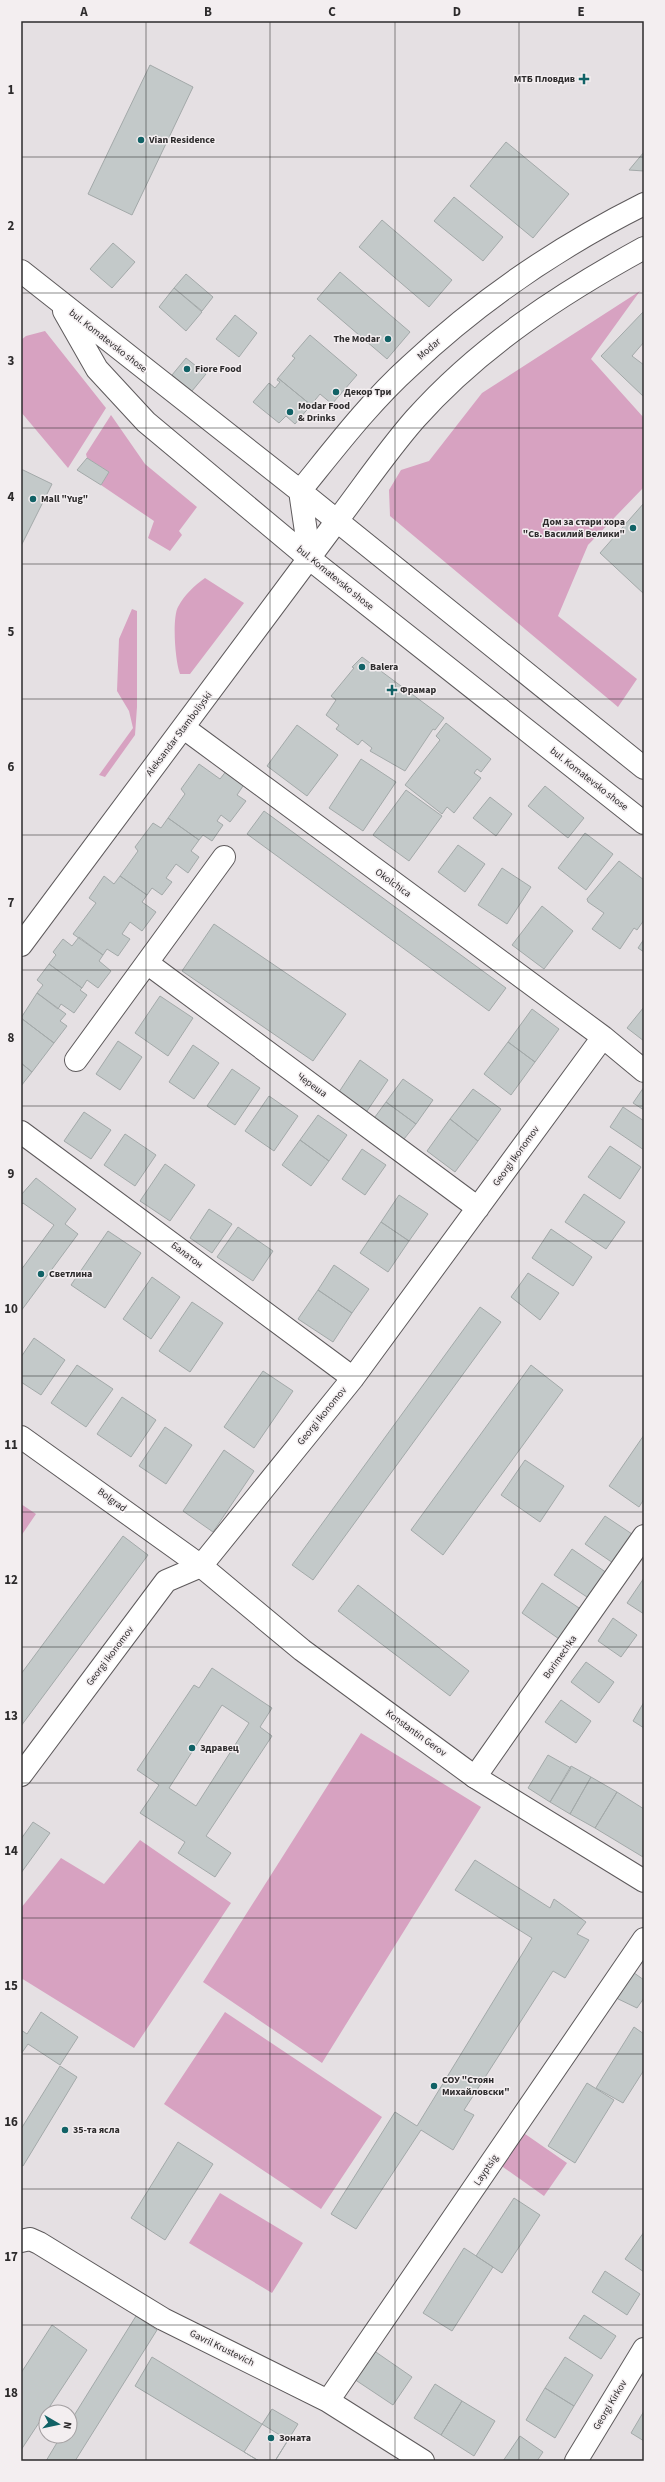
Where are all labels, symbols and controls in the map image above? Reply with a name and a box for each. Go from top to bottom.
text: A [79,3,88,21]
text: B [204,3,212,21]
text: C [328,3,336,21]
text: D [453,3,461,21]
text: E [577,3,585,21]
place label: МТБ Пловдив [514,72,575,86]
marker: МТБ Пловдив [578,73,590,85]
text: 1 [8,81,15,99]
place label: Vian Residence [148,133,215,147]
marker: Vian Residence [136,135,146,145]
text: 2 [8,217,15,235]
street label: bul. Komatevsko shose [66,306,150,376]
place label: The Modar [333,332,380,346]
marker: The Modar [383,334,393,344]
street label: Modar [414,335,444,363]
text: 3 [8,352,15,370]
place label: Fiore Food [195,362,242,376]
marker: Fiore Food [182,364,192,374]
place label: Декор Три [344,385,391,399]
marker: Декор Три [331,387,341,397]
place label: Modar Food & Drinks [298,399,350,425]
marker: Modar Food & Drinks [285,407,295,417]
text: 4 [8,488,15,506]
place label: Mall "Yug" [41,492,88,506]
marker: Mall "Yug" [28,494,38,504]
place label: Дом за стари хора "Св. Василий Велики" [523,515,625,541]
marker: Дом за стари хора "Св. Василий Велики" [628,523,638,533]
street label: bul. Komatevsko shose [293,542,377,614]
text: 5 [8,623,15,641]
place label: Balera [370,660,398,674]
marker: Balera [357,662,367,672]
place label: Фрамар [400,683,436,697]
marker: Фрамар [387,685,397,695]
street label: Aleksandar Stamboliyski [143,689,215,779]
street label: bul. Komatevsko shose [547,744,631,814]
text: 6 [8,758,15,776]
street label: Okolchica [372,865,414,901]
text: 7 [8,894,15,912]
text: 8 [8,1029,15,1047]
street label: Череша [294,1069,330,1101]
street label: Georgi Ikonomov [489,1123,543,1189]
text: 9 [8,1165,15,1183]
street label: Балатон [168,1238,206,1272]
place label: Светлина [49,1267,92,1281]
marker: Светлина [36,1269,46,1279]
text: 10 [4,1300,18,1318]
street label: Georgi Ikonomov [294,1384,350,1448]
text: 11 [4,1436,18,1454]
street label: Bolgrad [95,1485,129,1515]
text: 12 [4,1571,18,1589]
street label: Georgi Ikonomov [83,1623,137,1689]
street label: Borimechka [540,1632,580,1682]
street label: Konstantin Gerov [383,1706,450,1760]
text: 13 [4,1707,18,1725]
place label: Здравец [200,1741,239,1755]
marker: Здравец [187,1743,197,1753]
text: 14 [4,1842,18,1860]
text: 15 [4,1977,18,1995]
place label: СОУ "Стоян Михайловски" [442,2073,510,2099]
marker: СОУ "Стоян Михайловски" [429,2081,439,2091]
text: 16 [4,2113,18,2131]
place label: 35-та ясла [73,2123,120,2137]
marker: 35-та ясла [60,2125,70,2135]
street label: Layptsig [470,2152,502,2188]
text: 17 [4,2248,18,2266]
street label: Gavril Krustevich [187,2326,257,2370]
street label: Georgi Kirkov [590,2377,631,2433]
text: 18 [4,2384,18,2402]
north arrow [38,2404,78,2444]
text: N [59,2421,75,2430]
place label: Зоната [279,2431,311,2445]
marker: Зоната [266,2433,276,2443]

